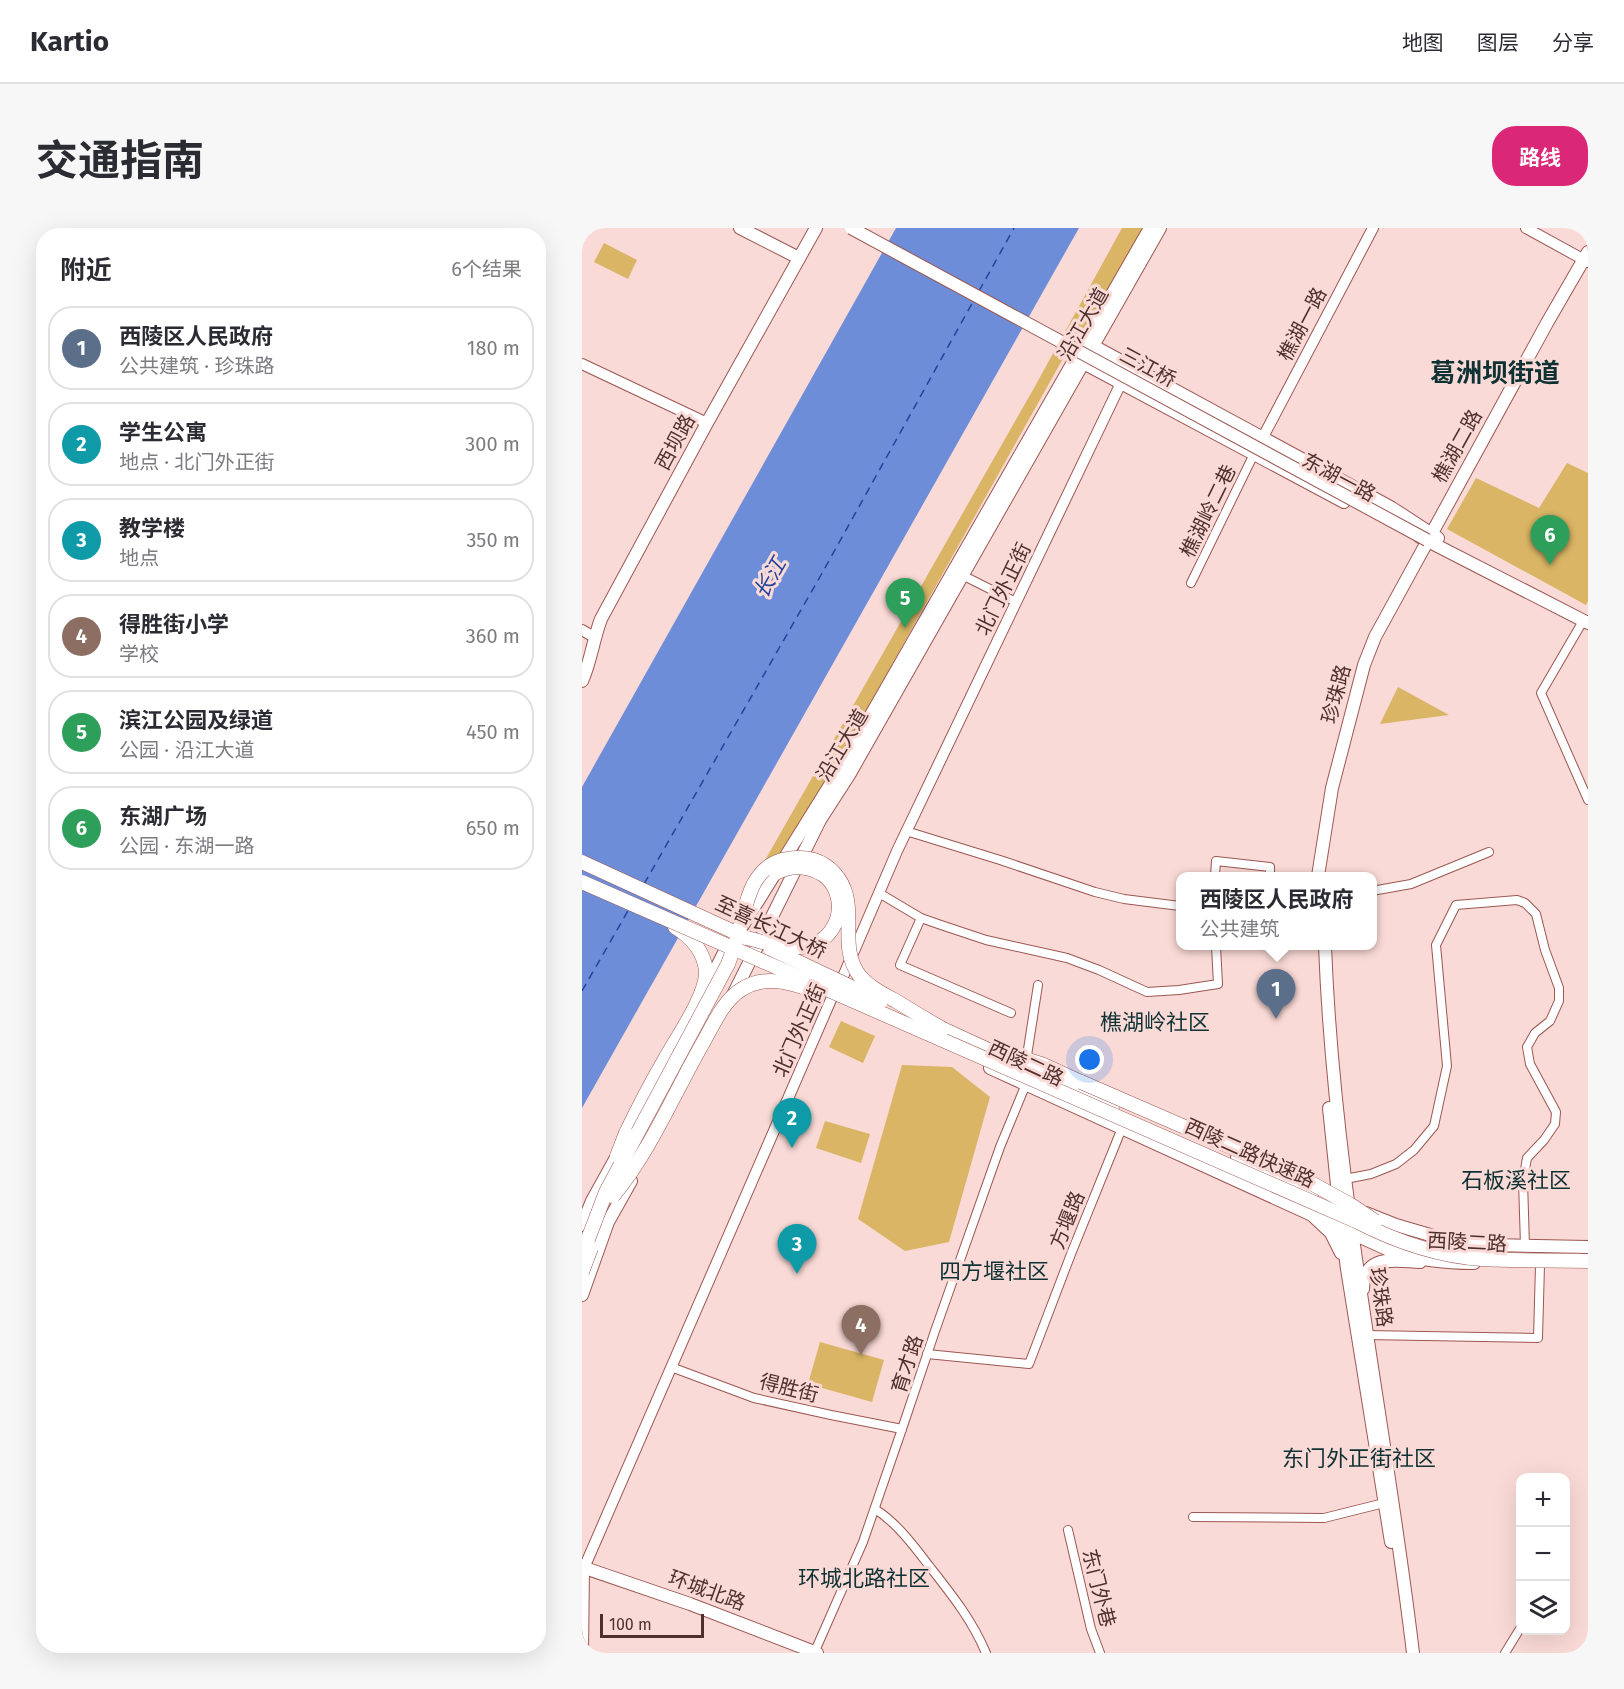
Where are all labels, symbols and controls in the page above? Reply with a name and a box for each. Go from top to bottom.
text: Kartio [30,25,109,58]
text: 地图 [1402,30,1444,56]
text: 图层 [1477,30,1519,56]
text: 分享 [1552,30,1594,56]
button: 路线 [1492,126,1588,186]
text: 交通指南 [36,136,204,186]
text: 附近 [60,255,112,286]
text: 6个结果 [451,257,522,281]
street label: 沿江大道 [1053,283,1113,365]
street label: 樵湖一路 [1273,283,1331,365]
text: 西陵区人民政府 [119,323,273,350]
text: 1 [77,336,86,360]
text: 180 m [467,336,520,360]
street label: 三江桥 [1116,342,1180,392]
text: 公共建筑 · 珍珠路 [119,354,274,378]
district label: 葛洲坝街道 [1430,358,1560,389]
street label: 樵湖二路 [1427,405,1487,487]
street label: 西坝路 [650,410,700,474]
text: 学生公寓 [119,419,207,446]
text: 2 [76,432,87,456]
text: 300 m [465,432,520,456]
street label: 东湖一路 [1298,448,1380,506]
text: 地点 · 北门外正街 [119,450,274,474]
street label: 樵湖岭二巷 [1175,461,1241,561]
text: 教学楼 [119,515,185,542]
pin: 6 [1530,516,1570,565]
text: 3 [76,528,87,552]
text: 350 m [466,528,520,552]
street label: 北门外正街 [970,539,1036,639]
text: 地点 [119,546,159,570]
water label: 长江 [748,552,793,603]
pin: 5 [886,578,924,628]
text: 得胜街小学 [119,611,229,638]
text: 4 [76,624,87,648]
text: 360 m [466,624,520,648]
text: 学校 [119,642,159,666]
street label: 珍珠路 [1317,662,1355,726]
street label: 沿江大道 [811,705,873,785]
text: 滨江公园及绿道 [119,707,273,734]
text: 5 [76,720,87,744]
text: 450 m [466,720,520,744]
text: 公园 · 沿江大道 [119,738,254,762]
text: 东湖广场 [119,803,207,830]
text: 6 [76,816,87,840]
text: 650 m [466,816,520,840]
text: 公园 · 东湖一路 [119,834,254,858]
popup [1176,872,1377,950]
text: 西陵区人民政府 [1199,886,1354,913]
street label: 至喜长江大桥 [712,891,830,963]
text: 公共建筑 [1199,917,1279,941]
pin: 1 [1256,970,1296,1019]
street label: 北门外正街 [768,979,830,1081]
district label: 樵湖岭社区 [1100,1009,1210,1036]
street label: 西陵二路 [985,1035,1067,1091]
your location [1075,1045,1104,1074]
pin: 2 [772,1098,812,1148]
street label: 西陵二路快速路 [1181,1114,1319,1192]
district label: 石板溪社区 [1461,1167,1571,1194]
street label: 方堰路 [1045,1188,1089,1252]
pin: 3 [778,1224,816,1274]
street label: 西陵二路 [1426,1228,1508,1256]
district label: 四方堰社区 [939,1258,1049,1285]
street label: 珍珠路 [1365,1266,1397,1328]
pin: 4 [842,1306,880,1355]
street label: 育才路 [886,1332,928,1396]
street label: 得胜街 [757,1369,821,1407]
district label: 东门外正街社区 [1282,1445,1436,1472]
map controls [1516,1473,1570,1635]
button: + [1516,1473,1570,1527]
button: − [1516,1527,1570,1581]
street label: 东门外巷 [1078,1546,1120,1630]
street label: 环城北路 [665,1565,749,1615]
district label: 环城北路社区 [798,1565,930,1592]
button: layers [1516,1581,1570,1635]
scale bar [600,1611,704,1638]
text: 100 m [609,1615,652,1634]

